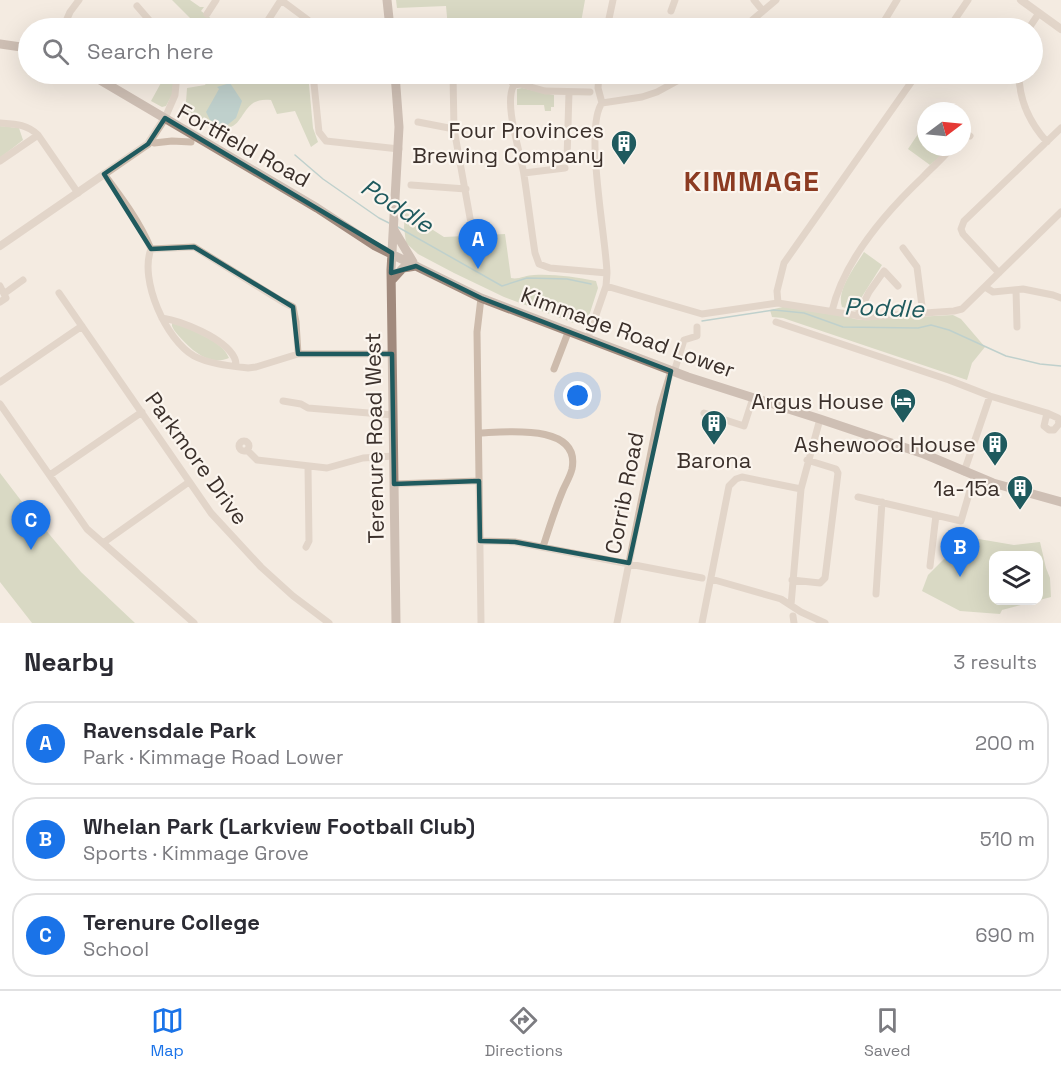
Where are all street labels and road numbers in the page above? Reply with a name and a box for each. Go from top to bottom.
street label: Fortfield Road [173,97,315,193]
street label: Kimmage Road Lower [517,280,739,384]
street label: Terenure Road West [358,332,390,544]
street label: Parkmore Drive [139,386,255,530]
street label: Corrib Road [598,430,650,556]

